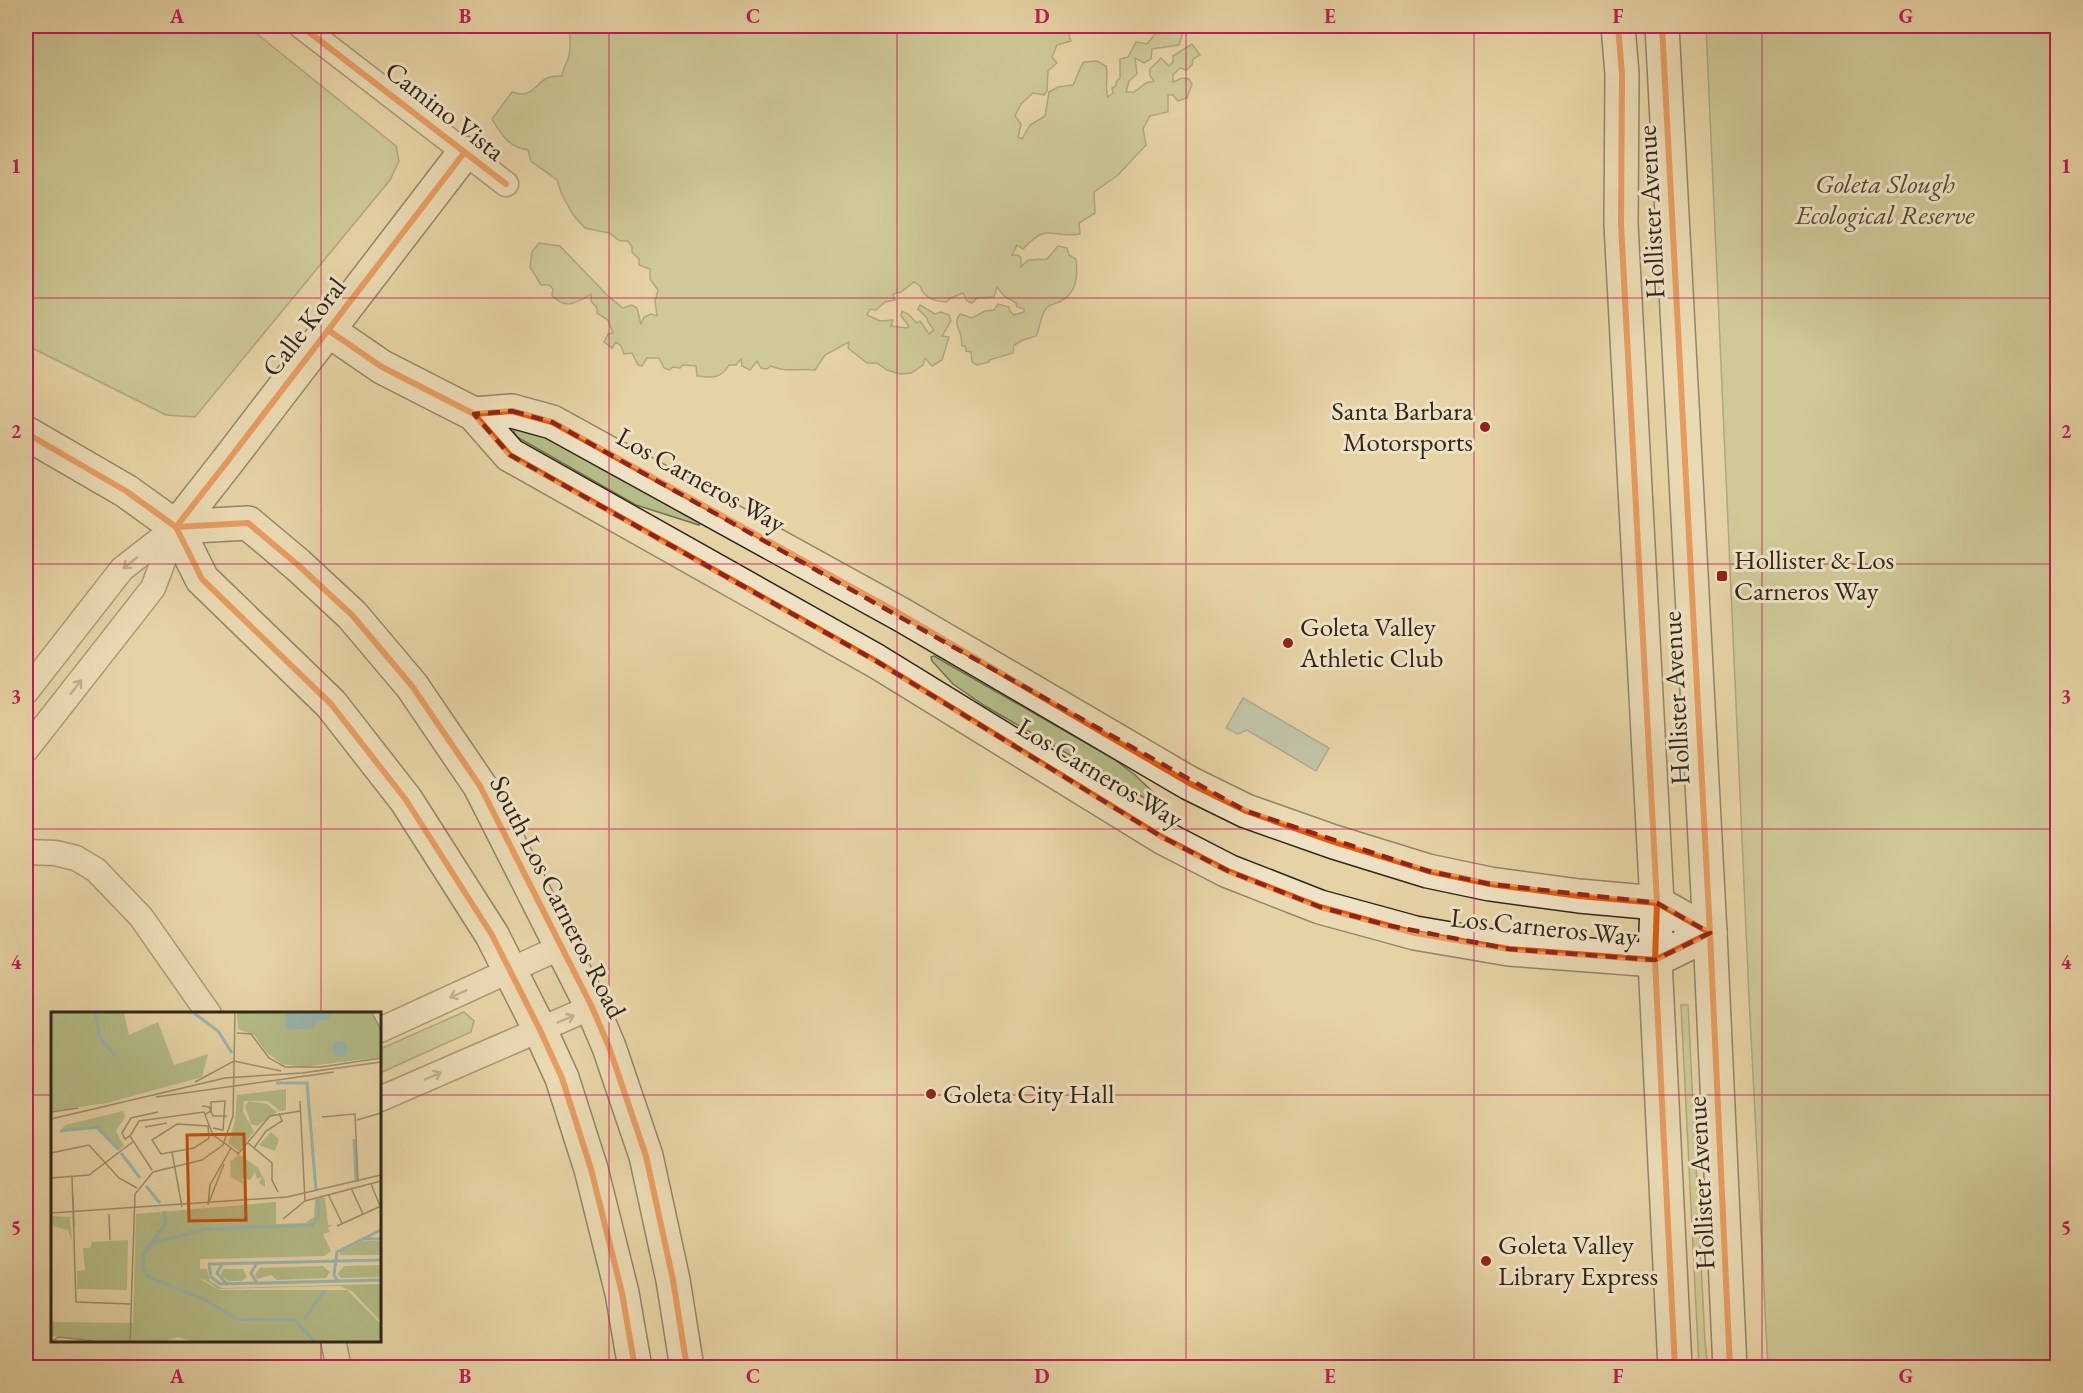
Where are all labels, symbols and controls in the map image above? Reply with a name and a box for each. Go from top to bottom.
text: A [169,3,185,29]
text: B [459,3,471,29]
text: C [746,3,760,29]
text: D [1034,3,1050,29]
text: E [1324,3,1336,29]
text: F [1613,3,1624,29]
text: G [1899,3,1913,29]
street label: Camino Vista [378,53,513,168]
street label: Hollister Avenue [1628,124,1673,300]
text: 1 [11,153,21,179]
text: 1 [2061,153,2071,179]
park label: Goleta Slough Ecological Reserve [1794,166,1975,232]
street label: Calle Koral [254,270,353,384]
place label: Santa Barbara Motorsports [1331,393,1473,459]
text: 2 [11,418,22,444]
text: 2 [2061,418,2072,444]
street label: Los Carneros Way [611,419,792,540]
marker: Santa Barbara Motorsports [1478,420,1492,434]
place label: Hollister & Los Carneros Way [1734,542,1894,608]
one-way arrow [123,556,138,570]
marker: Hollister & Los Carneros Way [1715,569,1729,583]
place label: Goleta Valley Athletic Club [1299,609,1443,675]
street label: Hollister Avenue [1653,610,1698,786]
marker: Goleta Valley Athletic Club [1281,636,1295,650]
one-way arrow [70,680,82,696]
text: 3 [11,683,21,709]
text: 3 [2061,683,2071,709]
street label: Los Carneros Way [1011,709,1190,836]
street label: South Los Carneros Road [482,769,635,1024]
street label: Los Carneros Way [1449,899,1639,954]
text: 4 [11,949,22,975]
text: 4 [2061,949,2072,975]
one-way arrow [449,989,467,1001]
inset map [51,1012,381,1342]
one-way arrow [557,1012,575,1023]
one-way arrow [424,1070,442,1081]
place label: Goleta City Hall [943,1076,1114,1111]
marker: Goleta City Hall [924,1087,938,1101]
street label: Hollister Avenue [1678,1095,1723,1271]
text: 5 [11,1214,21,1240]
text: 5 [2061,1214,2071,1240]
place label: Goleta Valley Library Express [1498,1227,1658,1293]
marker: Goleta Valley Library Express [1479,1254,1493,1268]
text: A [169,1363,185,1389]
text: B [459,1363,471,1389]
text: C [746,1363,760,1389]
text: D [1034,1363,1050,1389]
text: E [1324,1363,1336,1389]
text: F [1613,1363,1624,1389]
text: G [1899,1363,1913,1389]

